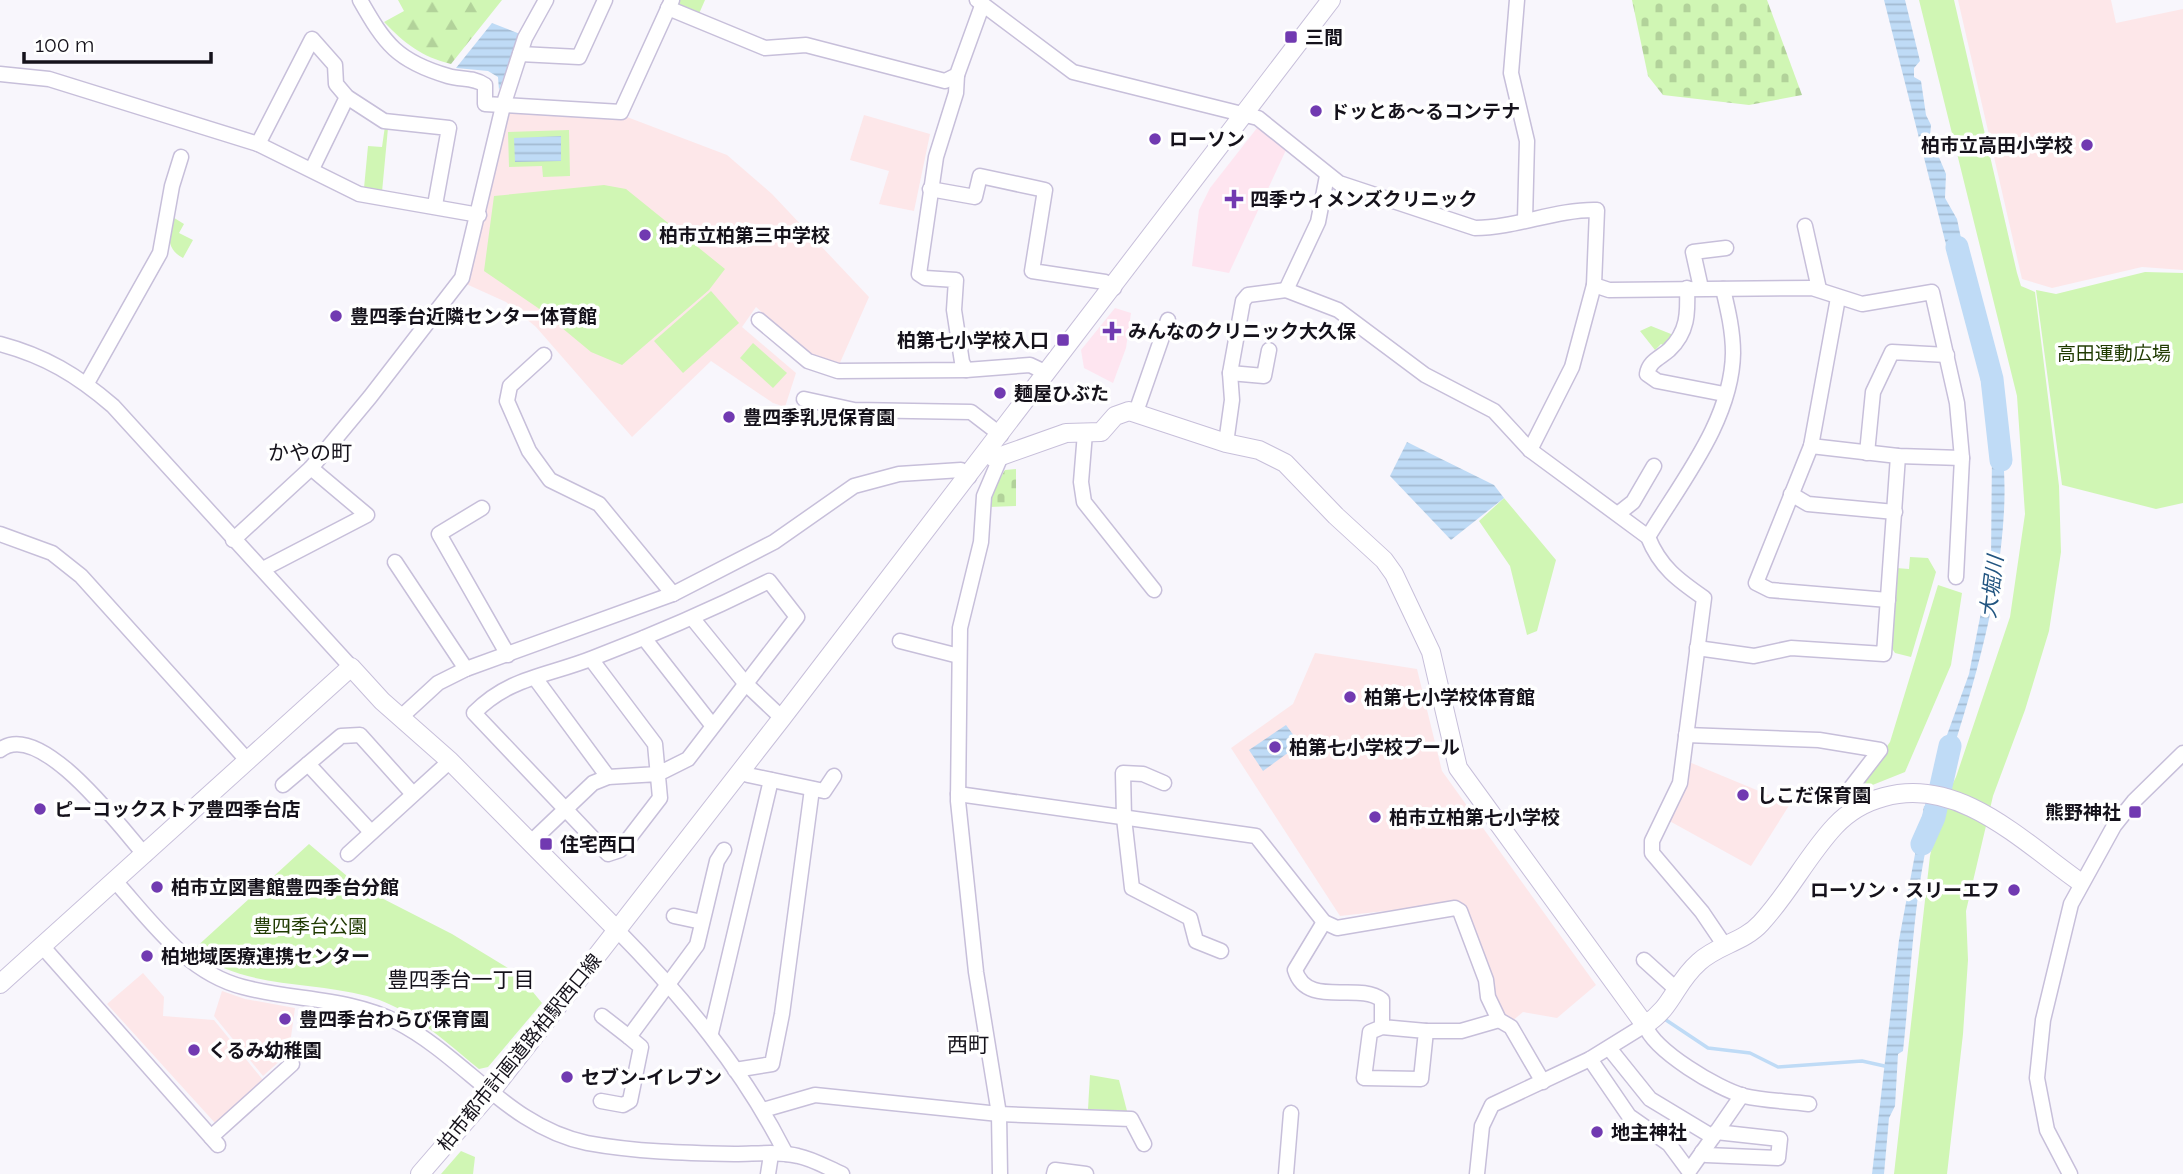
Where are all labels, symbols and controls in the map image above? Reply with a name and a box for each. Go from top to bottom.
scale bar [24,21,212,65]
place label: 三間 [1305,26,1343,48]
marker: 三間 [1283,29,1299,45]
text: 100 m [35,32,94,57]
place label: ドッとあ〜るコンテナ [1330,100,1520,122]
marker: ドッとあ〜るコンテナ [1308,103,1324,119]
place label: ローソン [1169,128,1245,150]
marker: ローソン [1147,131,1163,147]
place label: 柏市立高田小学校 [1921,134,2073,156]
marker: 柏市立高田小学校 [2079,137,2095,153]
place label: 四季ウィメンズクリニック [1250,188,1478,210]
marker: 四季ウィメンズクリニック [1224,189,1244,209]
place label: 柏市立柏第三中学校 [659,224,830,246]
marker: 柏市立柏第三中学校 [637,227,653,243]
place label: 豊四季台近隣センター体育館 [350,305,597,327]
marker: 豊四季台近隣センター体育館 [328,308,344,324]
place label: みんなのクリニック大久保 [1128,320,1356,342]
marker: みんなのクリニック大久保 [1102,321,1122,341]
place label: 柏第七小学校入口 [897,329,1049,351]
marker: 柏第七小学校入口 [1055,332,1071,348]
park label: 高田運動広場 [2057,342,2171,364]
place label: 麺屋ひぶた [1014,382,1109,404]
marker: 麺屋ひぶた [992,385,1008,401]
place label: 豊四季乳児保育園 [743,406,895,428]
marker: 豊四季乳児保育園 [721,409,737,425]
district label: かやの町 [268,440,352,465]
water label: 大堀川 [1975,552,2008,620]
place label: 柏第七小学校体育館 [1364,686,1535,708]
marker: 柏第七小学校体育館 [1342,689,1358,705]
place label: 柏第七小学校プール [1289,736,1460,758]
marker: 柏第七小学校プール [1267,739,1283,755]
place label: しこだ保育園 [1757,784,1871,806]
marker: しこだ保育園 [1735,787,1751,803]
place label: ピーコックストア豊四季台店 [54,798,300,820]
marker: ピーコックストア豊四季台店 [32,801,48,817]
place label: 熊野神社 [2045,801,2121,823]
marker: 熊野神社 [2127,804,2143,820]
place label: 柏市立柏第七小学校 [1389,806,1560,828]
marker: 柏市立柏第七小学校 [1367,809,1383,825]
place label: 住宅西口 [560,833,636,855]
marker: 住宅西口 [538,836,554,852]
place label: 柏市立図書館豊四季台分館 [171,876,399,898]
marker: 柏市立図書館豊四季台分館 [149,879,165,895]
place label: ローソン・スリーエフ [1810,879,2000,901]
marker: ローソン・スリーエフ [2006,882,2022,898]
park label: 豊四季台公園 [253,915,367,937]
place label: 柏地域医療連携センター [161,945,370,967]
marker: 柏地域医療連携センター [139,948,155,964]
street label: 柏市都市計画道路柏駅西口線 [433,949,605,1155]
district label: 豊四季台一丁目 [388,967,535,992]
place label: 豊四季台わらび保育園 [299,1008,489,1030]
marker: 豊四季台わらび保育園 [277,1011,293,1027]
district label: 西町 [947,1032,989,1057]
place label: くるみ幼稚園 [208,1039,322,1061]
marker: くるみ幼稚園 [186,1042,202,1058]
place label: セブン-イレブン [581,1066,722,1088]
marker: セブン-イレブン [559,1069,575,1085]
place label: 地主神社 [1611,1121,1687,1143]
marker: 地主神社 [1589,1124,1605,1140]

